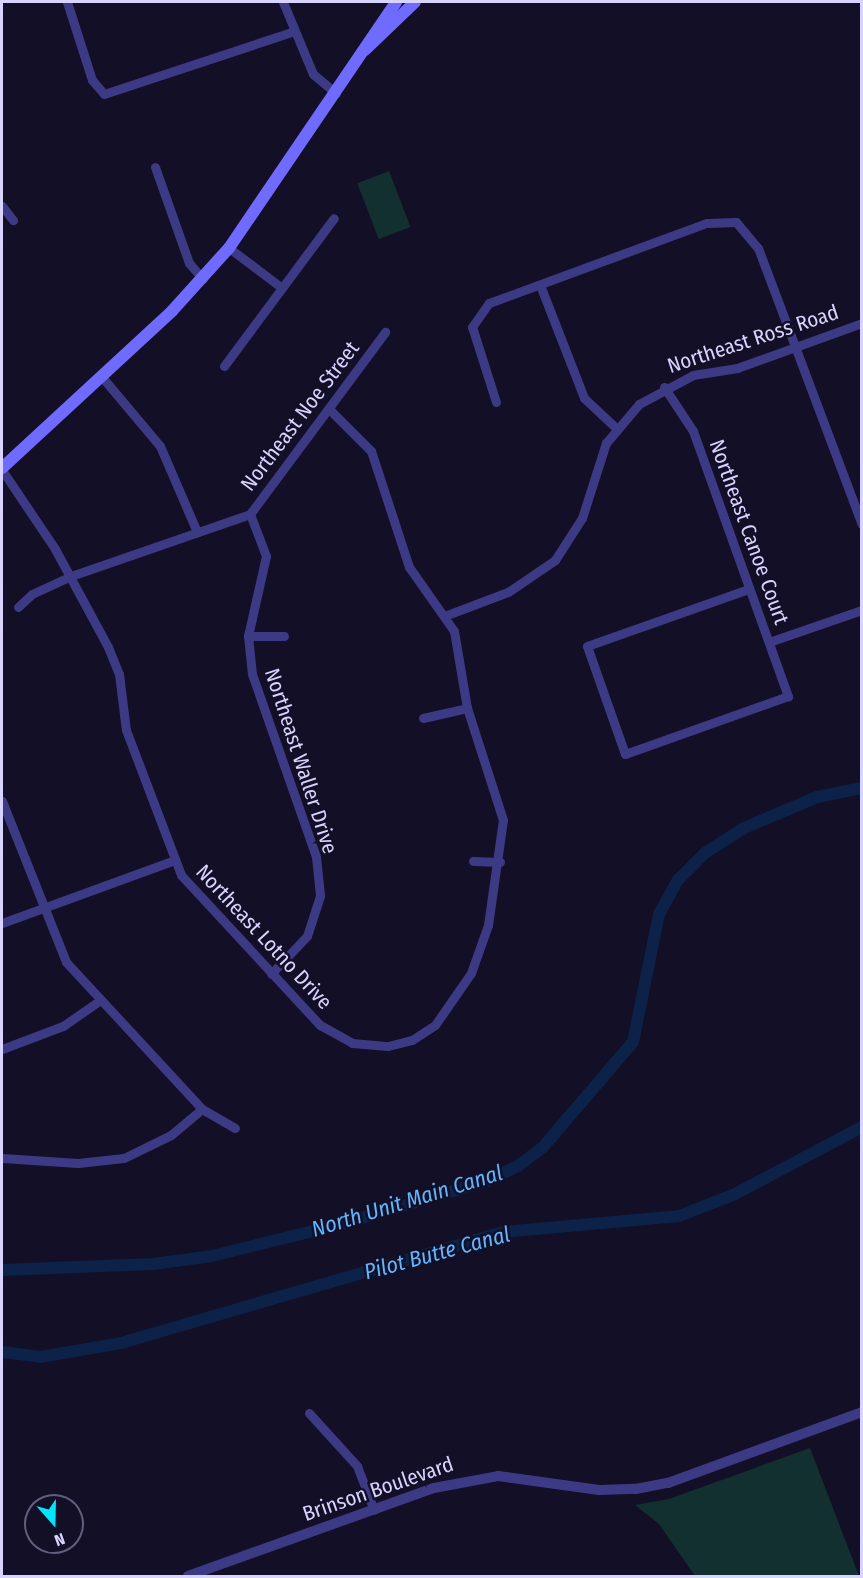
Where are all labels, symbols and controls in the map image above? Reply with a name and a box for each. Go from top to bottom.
street label: Northeast Ross Road [664,299,842,379]
street label: Northeast Noe Street [236,336,364,496]
street label: Northeast Canoe Court [704,436,794,628]
street label: Northeast Waller Drive [259,665,343,857]
street label: Northeast Lotno Drive [191,860,337,1014]
water label: North Unit Main Canal [308,1159,506,1243]
water label: Pilot Butte Canal [361,1221,513,1285]
street label: Brinson Boulevard [299,1451,457,1527]
north arrow [24,1494,84,1554]
text: N [52,1529,67,1550]

